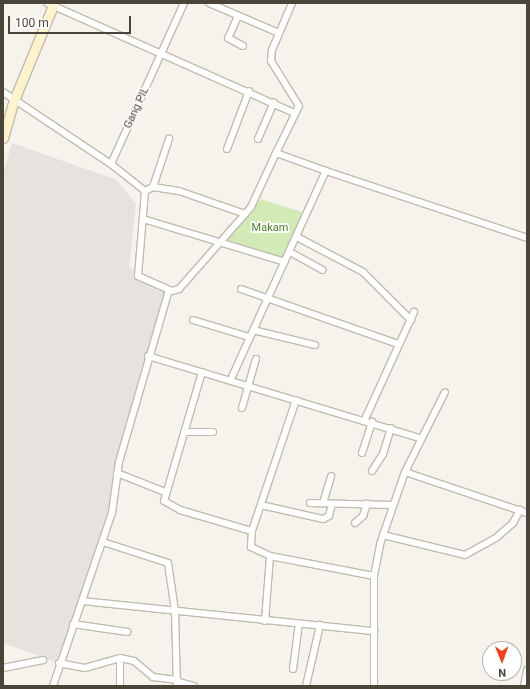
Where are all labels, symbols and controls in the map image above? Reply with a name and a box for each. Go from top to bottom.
scale bar [10,8,133,34]
text: 100 m [15,16,49,30]
street label: Gang PIL [122,85,152,131]
park label: Makam [252,221,288,235]
north arrow [482,641,522,681]
text: N [498,666,506,679]

